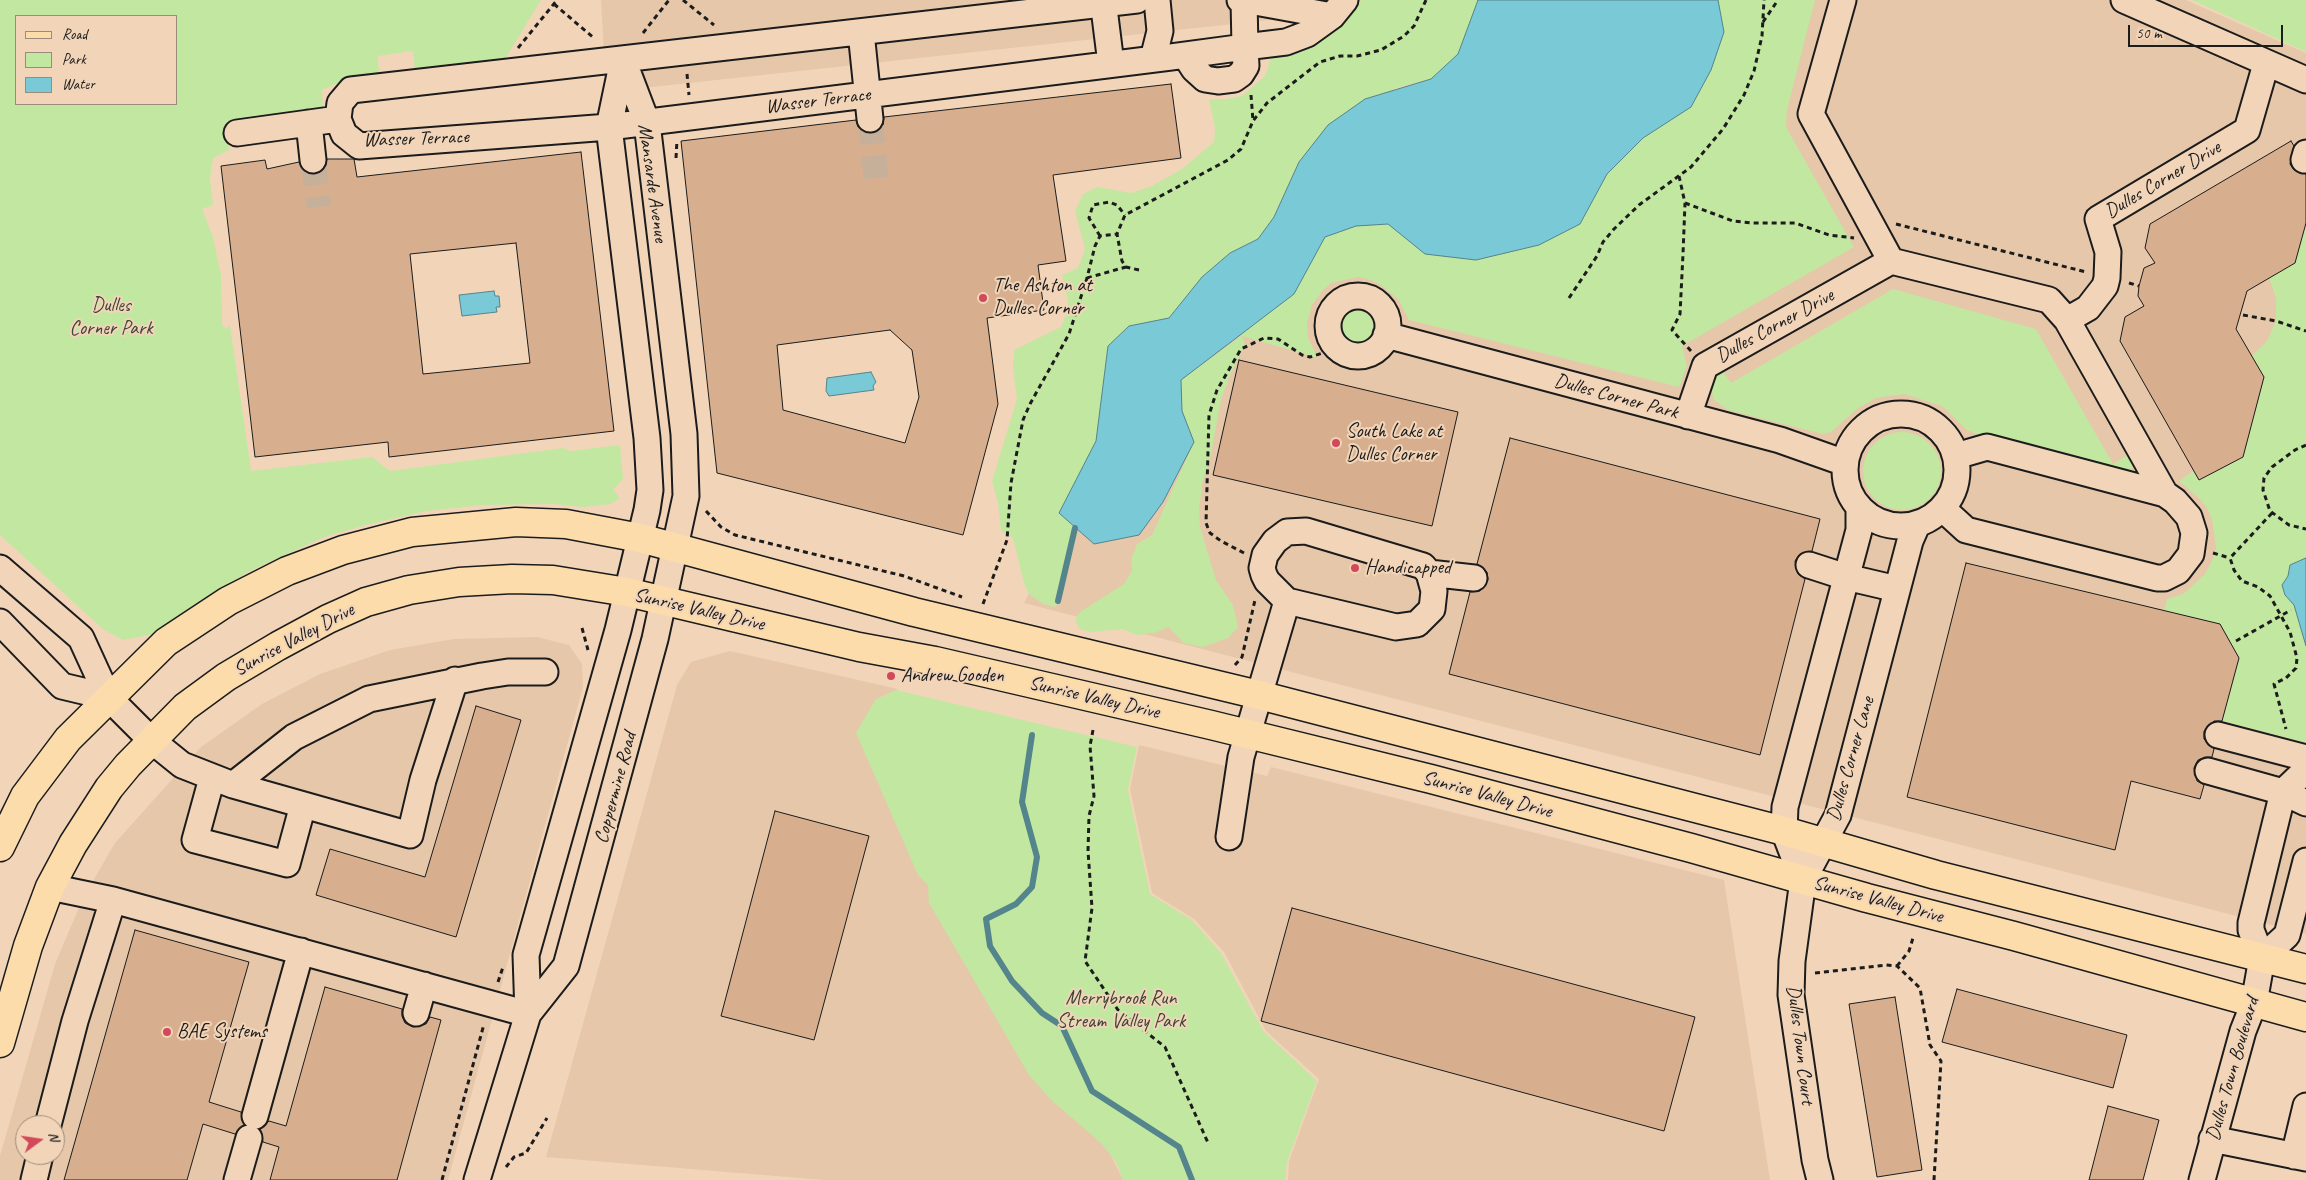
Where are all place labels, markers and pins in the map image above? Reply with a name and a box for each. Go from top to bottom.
place label: The Ashton at Dulles Corner [993,274,1092,321]
marker: The Ashton at Dulles Corner [977,292,989,304]
place label: South Lake at Dulles Corner [1346,420,1442,467]
marker: South Lake at Dulles Corner [1330,437,1342,449]
place label: Handicapped [1365,556,1451,580]
marker: Handicapped [1349,562,1361,574]
place label: Andrew Gooden [901,664,1004,688]
marker: Andrew Gooden [885,670,897,682]
place label: BAE Systems [177,1020,267,1044]
marker: BAE Systems [161,1026,173,1038]

